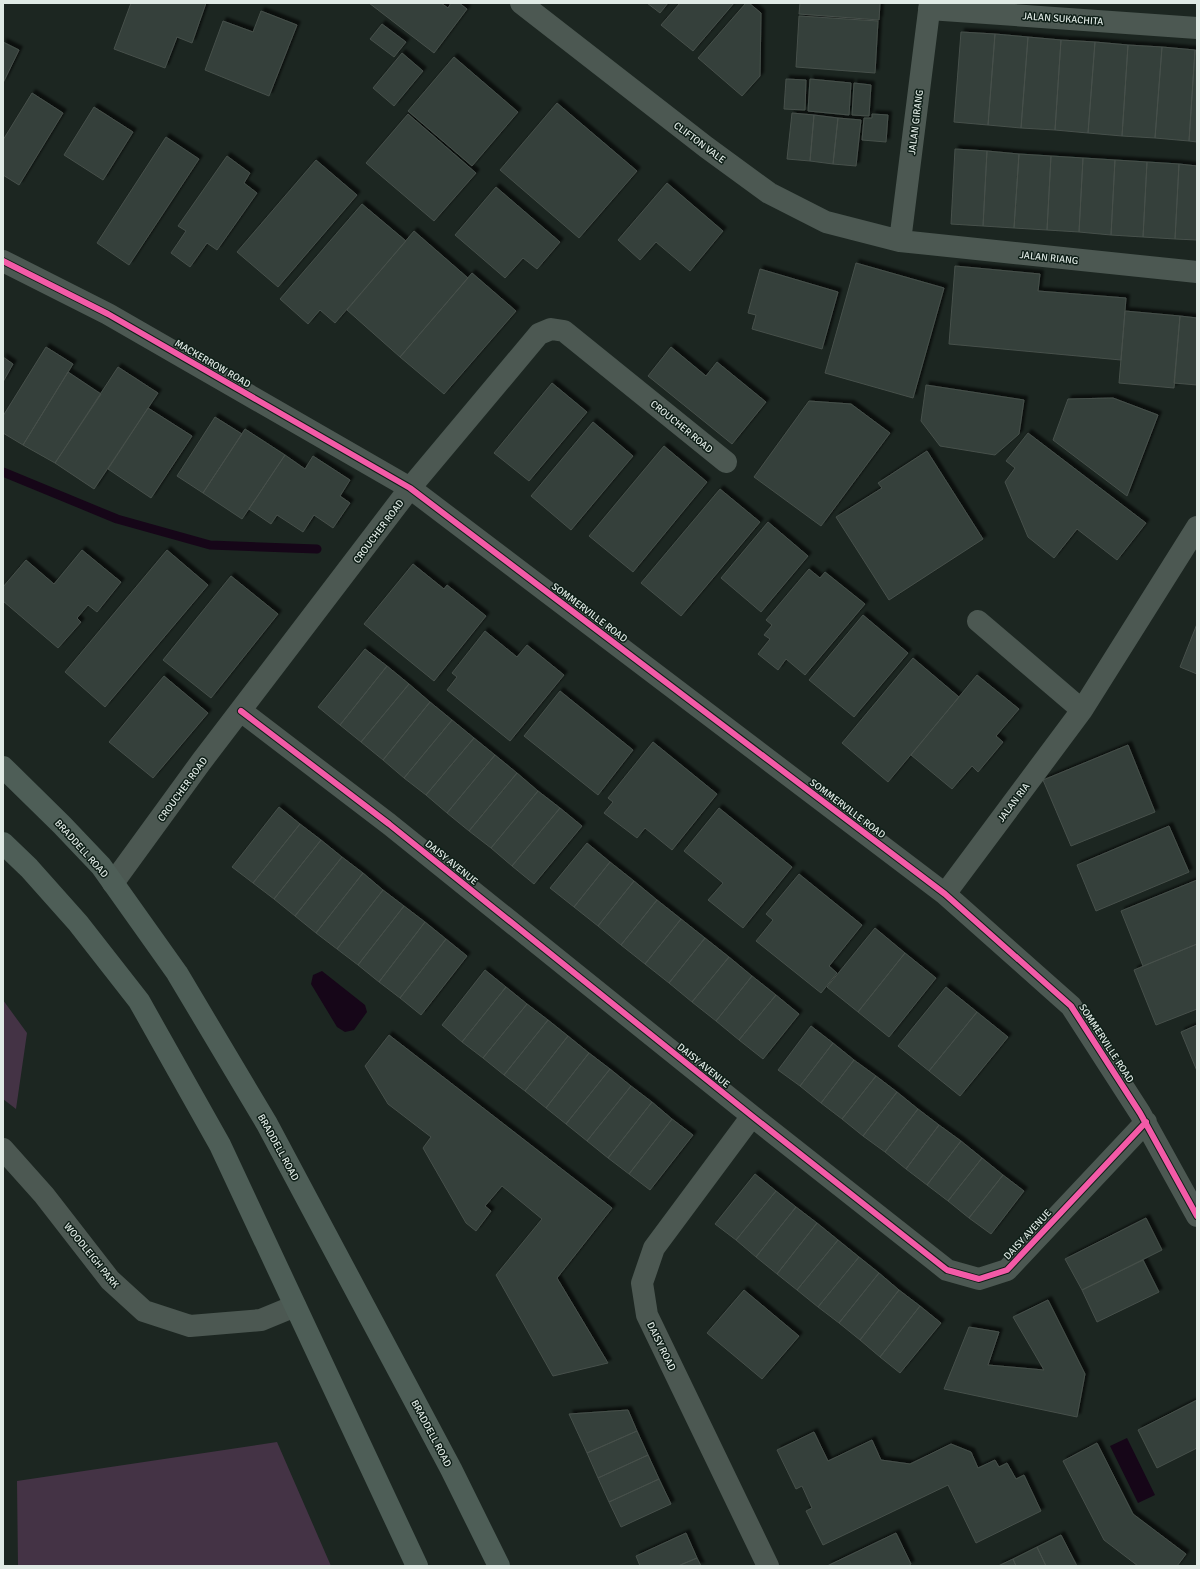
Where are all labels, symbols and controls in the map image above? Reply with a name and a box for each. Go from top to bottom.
street label: JALAN SUKACHITA [1022,10,1104,28]
street label: JALAN GIRANG [906,89,926,155]
street label: CLIFTON VALE [671,119,728,166]
street label: JALAN RIANG [1019,249,1079,267]
street label: MACKERROW ROAD [172,337,253,390]
street label: CROUCHER ROAD [648,398,715,456]
street label: CROUCHER ROAD [351,497,407,566]
street label: SOMMERVILLE ROAD [549,580,630,645]
street label: CROUCHER ROAD [155,755,210,824]
street label: SOMMERVILLE ROAD [807,776,888,841]
street label: JALAN RIA [995,781,1032,824]
street label: BRADDELL ROAD [52,817,111,880]
street label: DAISY AVENUE [423,838,480,888]
street label: SOMMERVILLE ROAD [1076,1002,1136,1085]
street label: DAISY AVENUE [675,1041,732,1091]
street label: BRADDELL ROAD [255,1112,301,1183]
street label: DAISY AVENUE [1001,1207,1054,1262]
street label: WOODLEIGH PARK [61,1221,121,1291]
street label: DAISY ROAD [644,1320,678,1373]
street label: BRADDELL ROAD [408,1398,454,1469]

